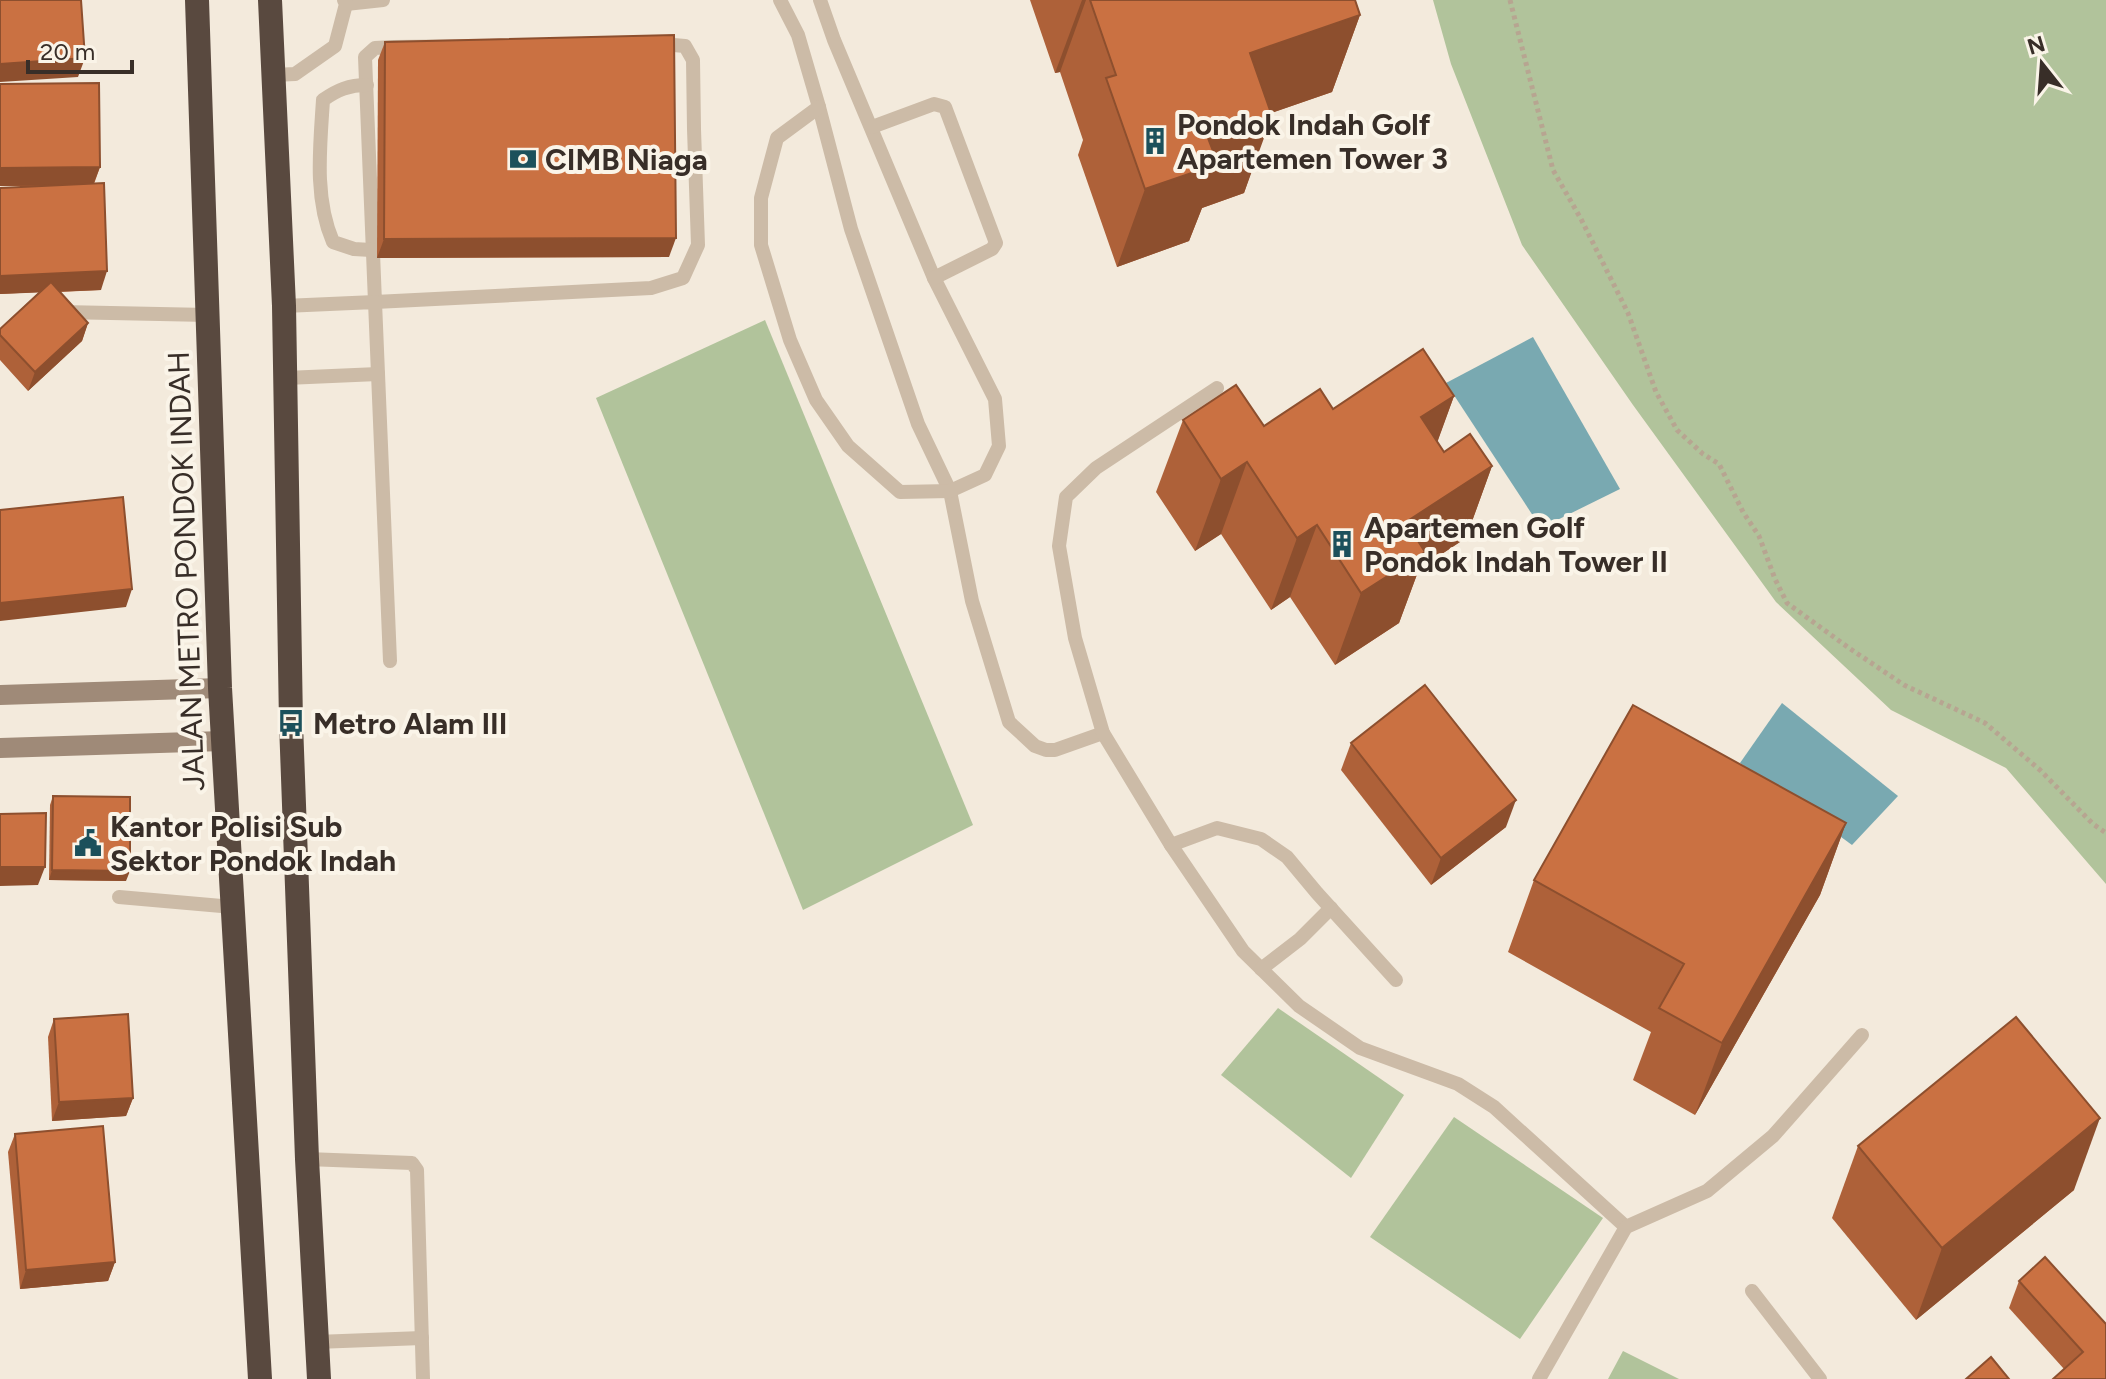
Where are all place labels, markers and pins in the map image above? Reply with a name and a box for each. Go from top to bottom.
place label: Pondok Indah Golf Apartemen Tower 3 [1177,106,1448,177]
building icon: Pondok Indah Golf Apartemen Tower 3 [1140,126,1170,156]
place label: CIMB Niaga [545,141,708,178]
bank icon: CIMB Niaga [508,144,538,174]
place label: Apartemen Golf Pondok Indah Tower II [1364,509,1668,580]
building icon: Apartemen Golf Pondok Indah Tower II [1327,529,1357,559]
place label: Metro Alam III [313,705,507,742]
bus stop icon: Metro Alam III [276,708,306,738]
place label: Kantor Polisi Sub Sektor Pondok Indah [110,808,396,879]
public building icon: Kantor Polisi Sub Sektor Pondok Indah [73,828,103,858]

